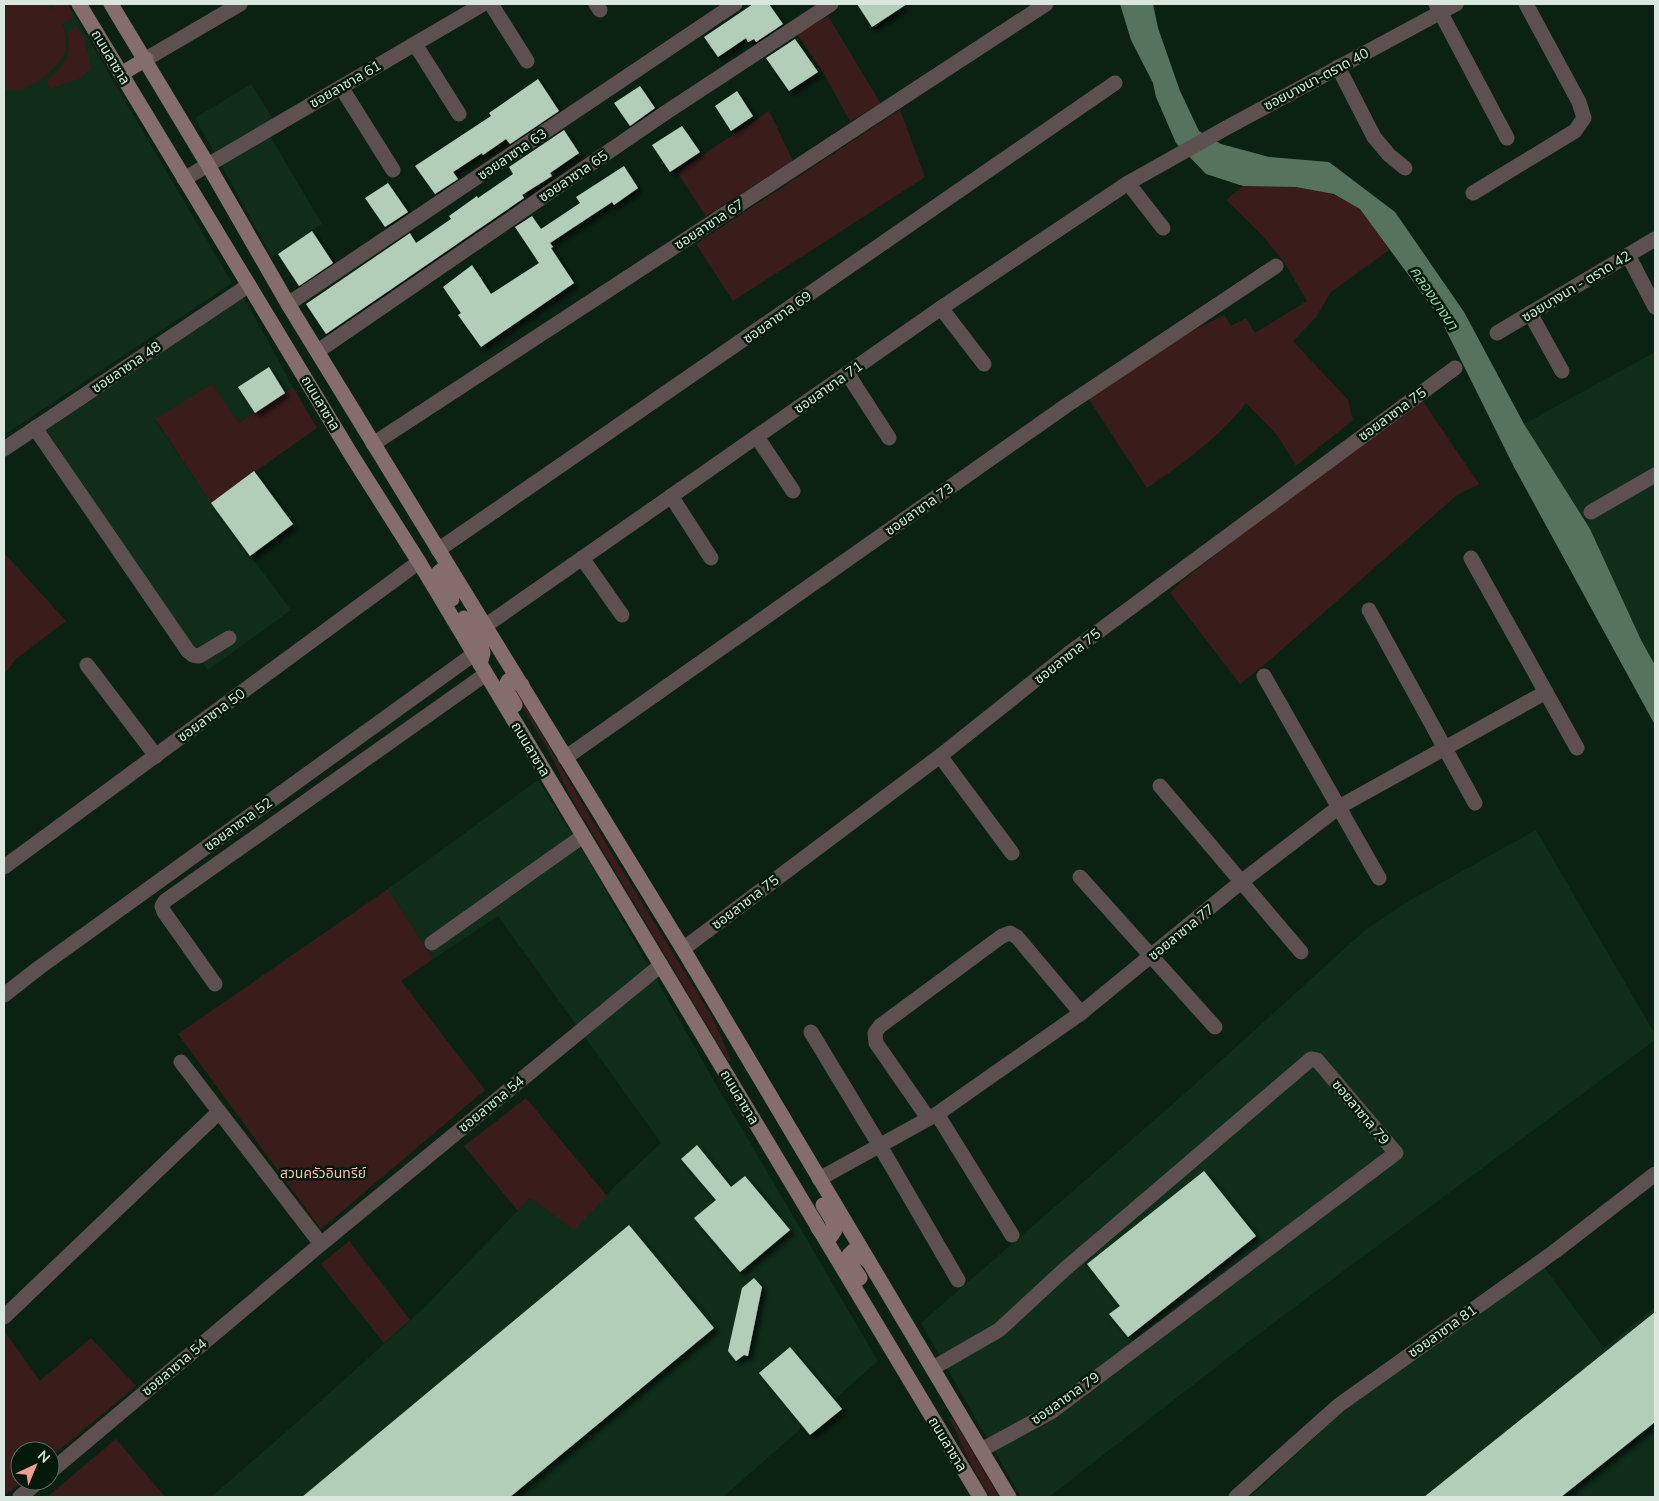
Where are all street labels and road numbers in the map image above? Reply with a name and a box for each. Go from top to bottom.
street label: ถนนลาซาล [88,26,134,88]
street label: ซอยบางนา-ตราด 40 [1260,44,1372,114]
street label: ซอยลาซาล 61 [306,56,384,112]
street label: ซอยลาซาล 63 [474,124,550,184]
street label: ซอยลาซาล 65 [535,146,611,206]
street label: ซอยลาซาล 67 [671,195,747,253]
street label: ซอยบางนา - ตราด 42 [1518,246,1634,326]
street label: ซอยลาซาล 69 [739,287,815,347]
street label: ซอยลาซาล 48 [88,337,164,397]
street label: ซอยลาซาล 71 [790,357,866,417]
street label: ถนนลาซาล [298,372,344,434]
street label: ซอยลาซาล 75 [1354,383,1430,445]
street label: ซอยลาซาล 73 [881,479,957,539]
street label: ซอยลาซาล 75 [1030,624,1104,688]
street label: ซอยลาซาล 50 [173,684,249,746]
street label: ถนนลาซาล [508,718,554,780]
street label: ซอยลาซาล 52 [200,793,276,855]
street label: ซอยลาซาล 75 [708,871,782,933]
street label: ซอยลาซาล 77 [1144,900,1218,964]
street label: ถนนลาซาล [717,1066,763,1128]
street label: ซอยลาซาล 54 [454,1072,528,1136]
street label: ซอยลาซาล 79 [1328,1076,1394,1148]
street label: ซอยลาซาล 81 [1404,1301,1480,1361]
street label: ซอยลาซาล 54 [138,1334,211,1400]
street label: ซอยลาซาล 79 [1027,1368,1103,1428]
street label: ถนนลาซาล [925,1413,971,1475]

